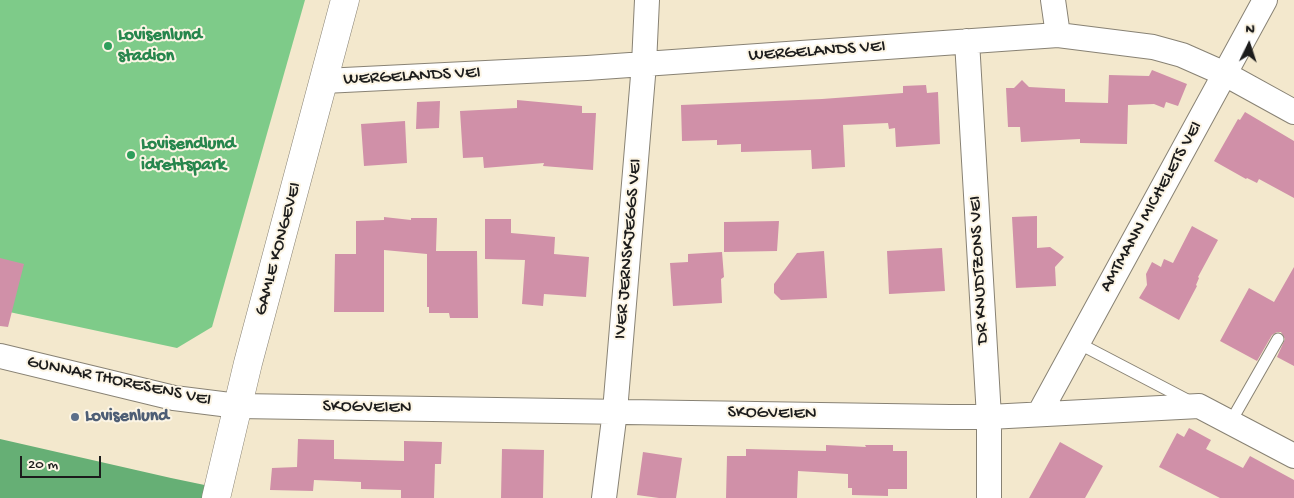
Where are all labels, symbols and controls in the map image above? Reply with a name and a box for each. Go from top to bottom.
north arrow [1224,20,1274,70]
text: N [1245,21,1255,38]
place label: Lovisenlund stadion [118,25,202,68]
street label: WERGELANDS VEI [748,36,886,68]
marker: Lovisenlund stadion [102,40,114,52]
street label: WERGELANDS VEI [343,63,481,91]
street label: AMTMANN MICHELETS VEI [1096,118,1208,296]
place label: Lovisendlund idrettspark [141,134,235,176]
marker: Lovisendlund idrettspark [125,149,137,161]
street label: IVER JERNSKJEGGS VEI [610,158,648,340]
street label: GAMLE KONGEVEI [251,180,307,318]
street label: DR KNUDTZONS VEI [965,195,995,345]
street label: GUNNAR THORESENS VEI [25,352,213,412]
street label: SKOGVEIEN [322,396,412,420]
street label: SKOGVEIEN [727,402,817,426]
place label: Lovisenlund [85,406,169,428]
marker: Lovisenlund [69,411,81,423]
scale bar [22,446,104,478]
text: 20 m [28,456,58,474]

